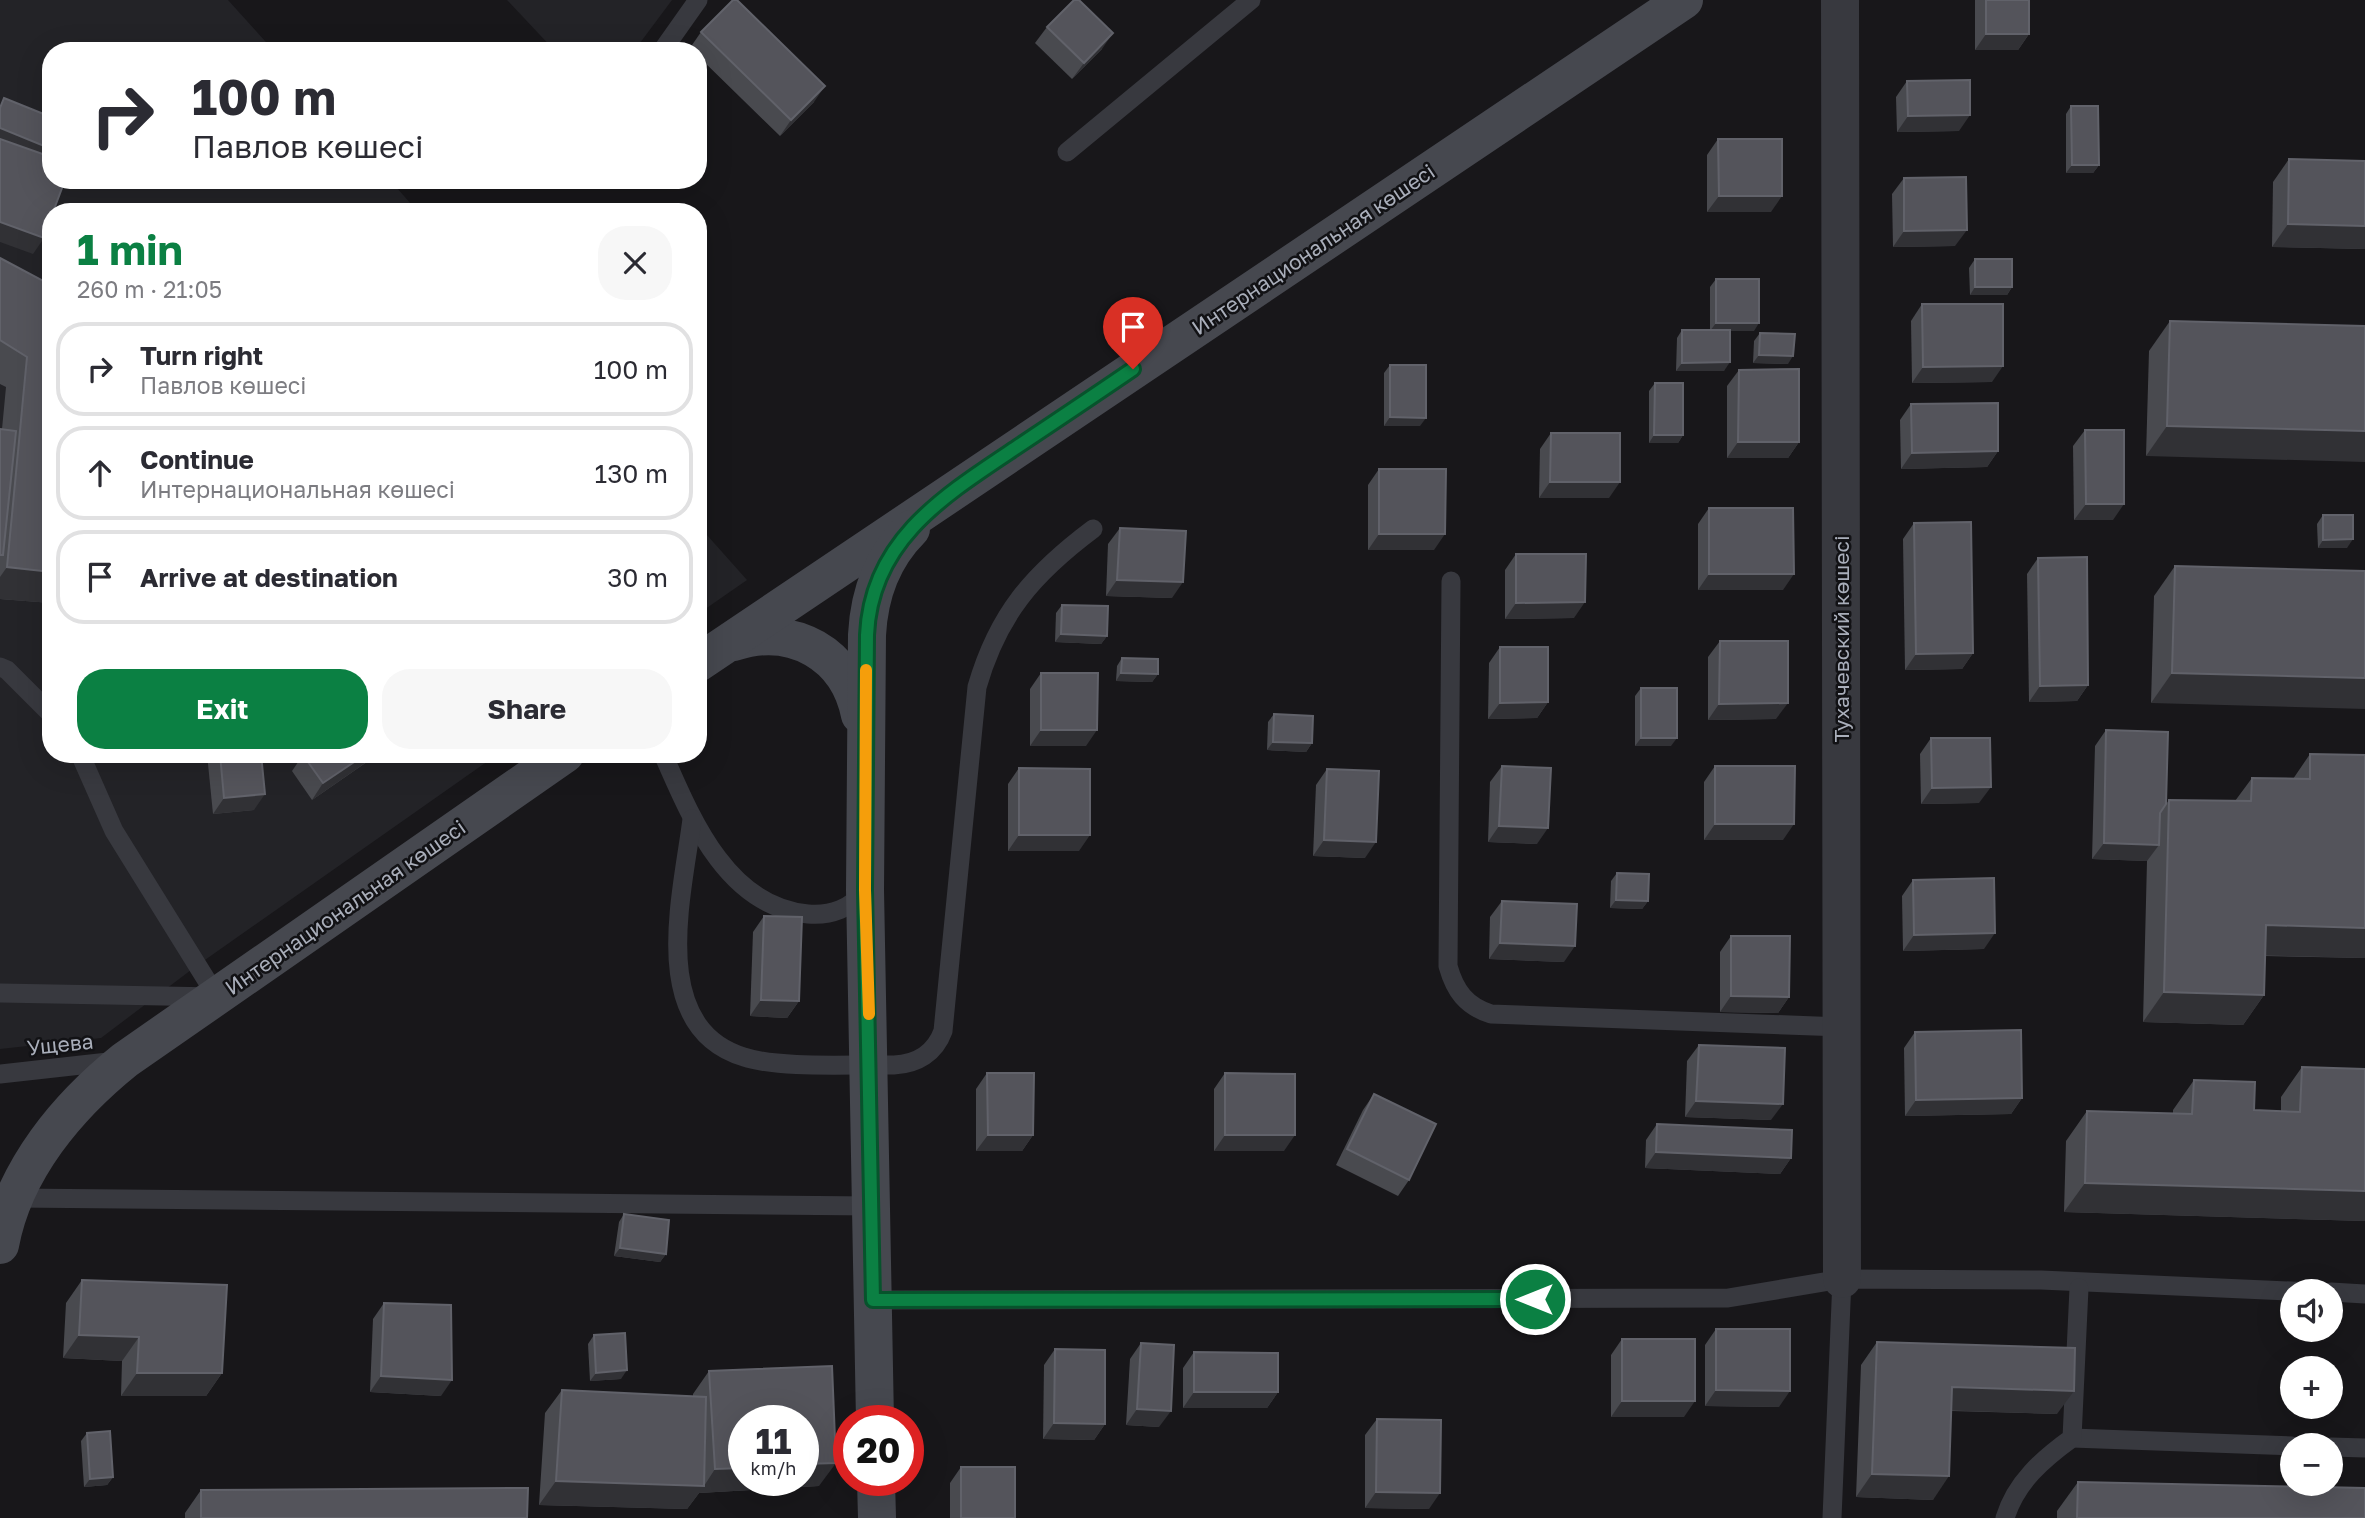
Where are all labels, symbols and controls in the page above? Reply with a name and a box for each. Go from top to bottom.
text: 100 m [192,67,336,126]
icon: right [77,70,168,161]
text: Павлов көшесі [192,127,424,165]
street label: Интернациональная көшесі [1187,158,1439,340]
text: 1 min [77,224,183,274]
button: close [598,226,672,300]
text: 260 m · 21:05 [77,275,222,303]
pin [1103,297,1163,369]
icon: arrive [1114,308,1152,346]
text: Turn right [140,340,263,371]
icon: right [81,350,119,388]
text: 100 m [594,354,668,385]
text: Павлов көшесі [140,371,306,399]
text: Continue [140,444,254,475]
icon: ahead [81,454,119,492]
text: 130 m [595,458,668,489]
text: Интернациональная көшесі [140,475,455,503]
street label: Тухачевский көшесі [1828,535,1854,743]
icon: arrive [81,558,119,596]
text: Arrive at destination [140,562,398,593]
text: 30 m [607,562,668,593]
button: Exit [77,669,368,749]
button: Share [382,669,672,749]
street label: Интернациональная көшесі [220,814,470,1000]
street label: Ущева [25,1028,95,1060]
position arrow [1498,1262,1572,1336]
map controls [2280,1279,2343,1496]
button: sound [2280,1279,2343,1342]
button: + [2280,1356,2343,1419]
speed limit sign: 20 [833,1405,924,1496]
text: 11 [755,1420,792,1462]
button: − [2280,1433,2343,1496]
text: km/h [751,1457,796,1479]

